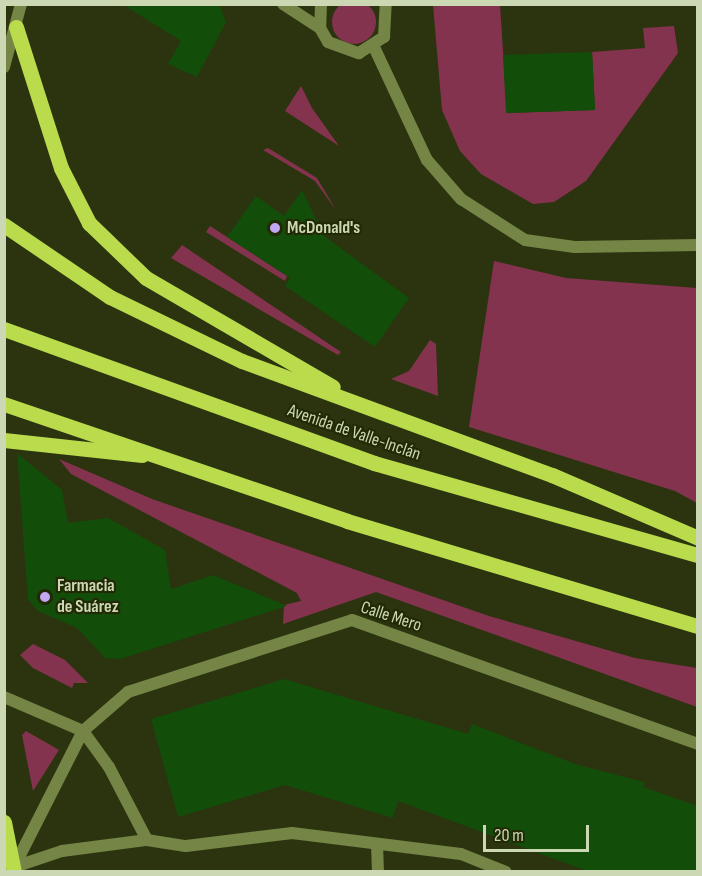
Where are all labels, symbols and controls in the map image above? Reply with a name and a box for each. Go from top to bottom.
place label: McDonald's [287,217,360,239]
marker: McDonald's [268,221,282,235]
street label: Avenida de Valle-Inclán [285,400,423,466]
place label: Farmacia de Suárez [57,576,119,618]
marker: Farmacia de Suárez [38,590,52,604]
street label: Calle Mero [358,597,424,637]
scale bar [486,813,592,851]
text: 20 m [494,825,524,846]

